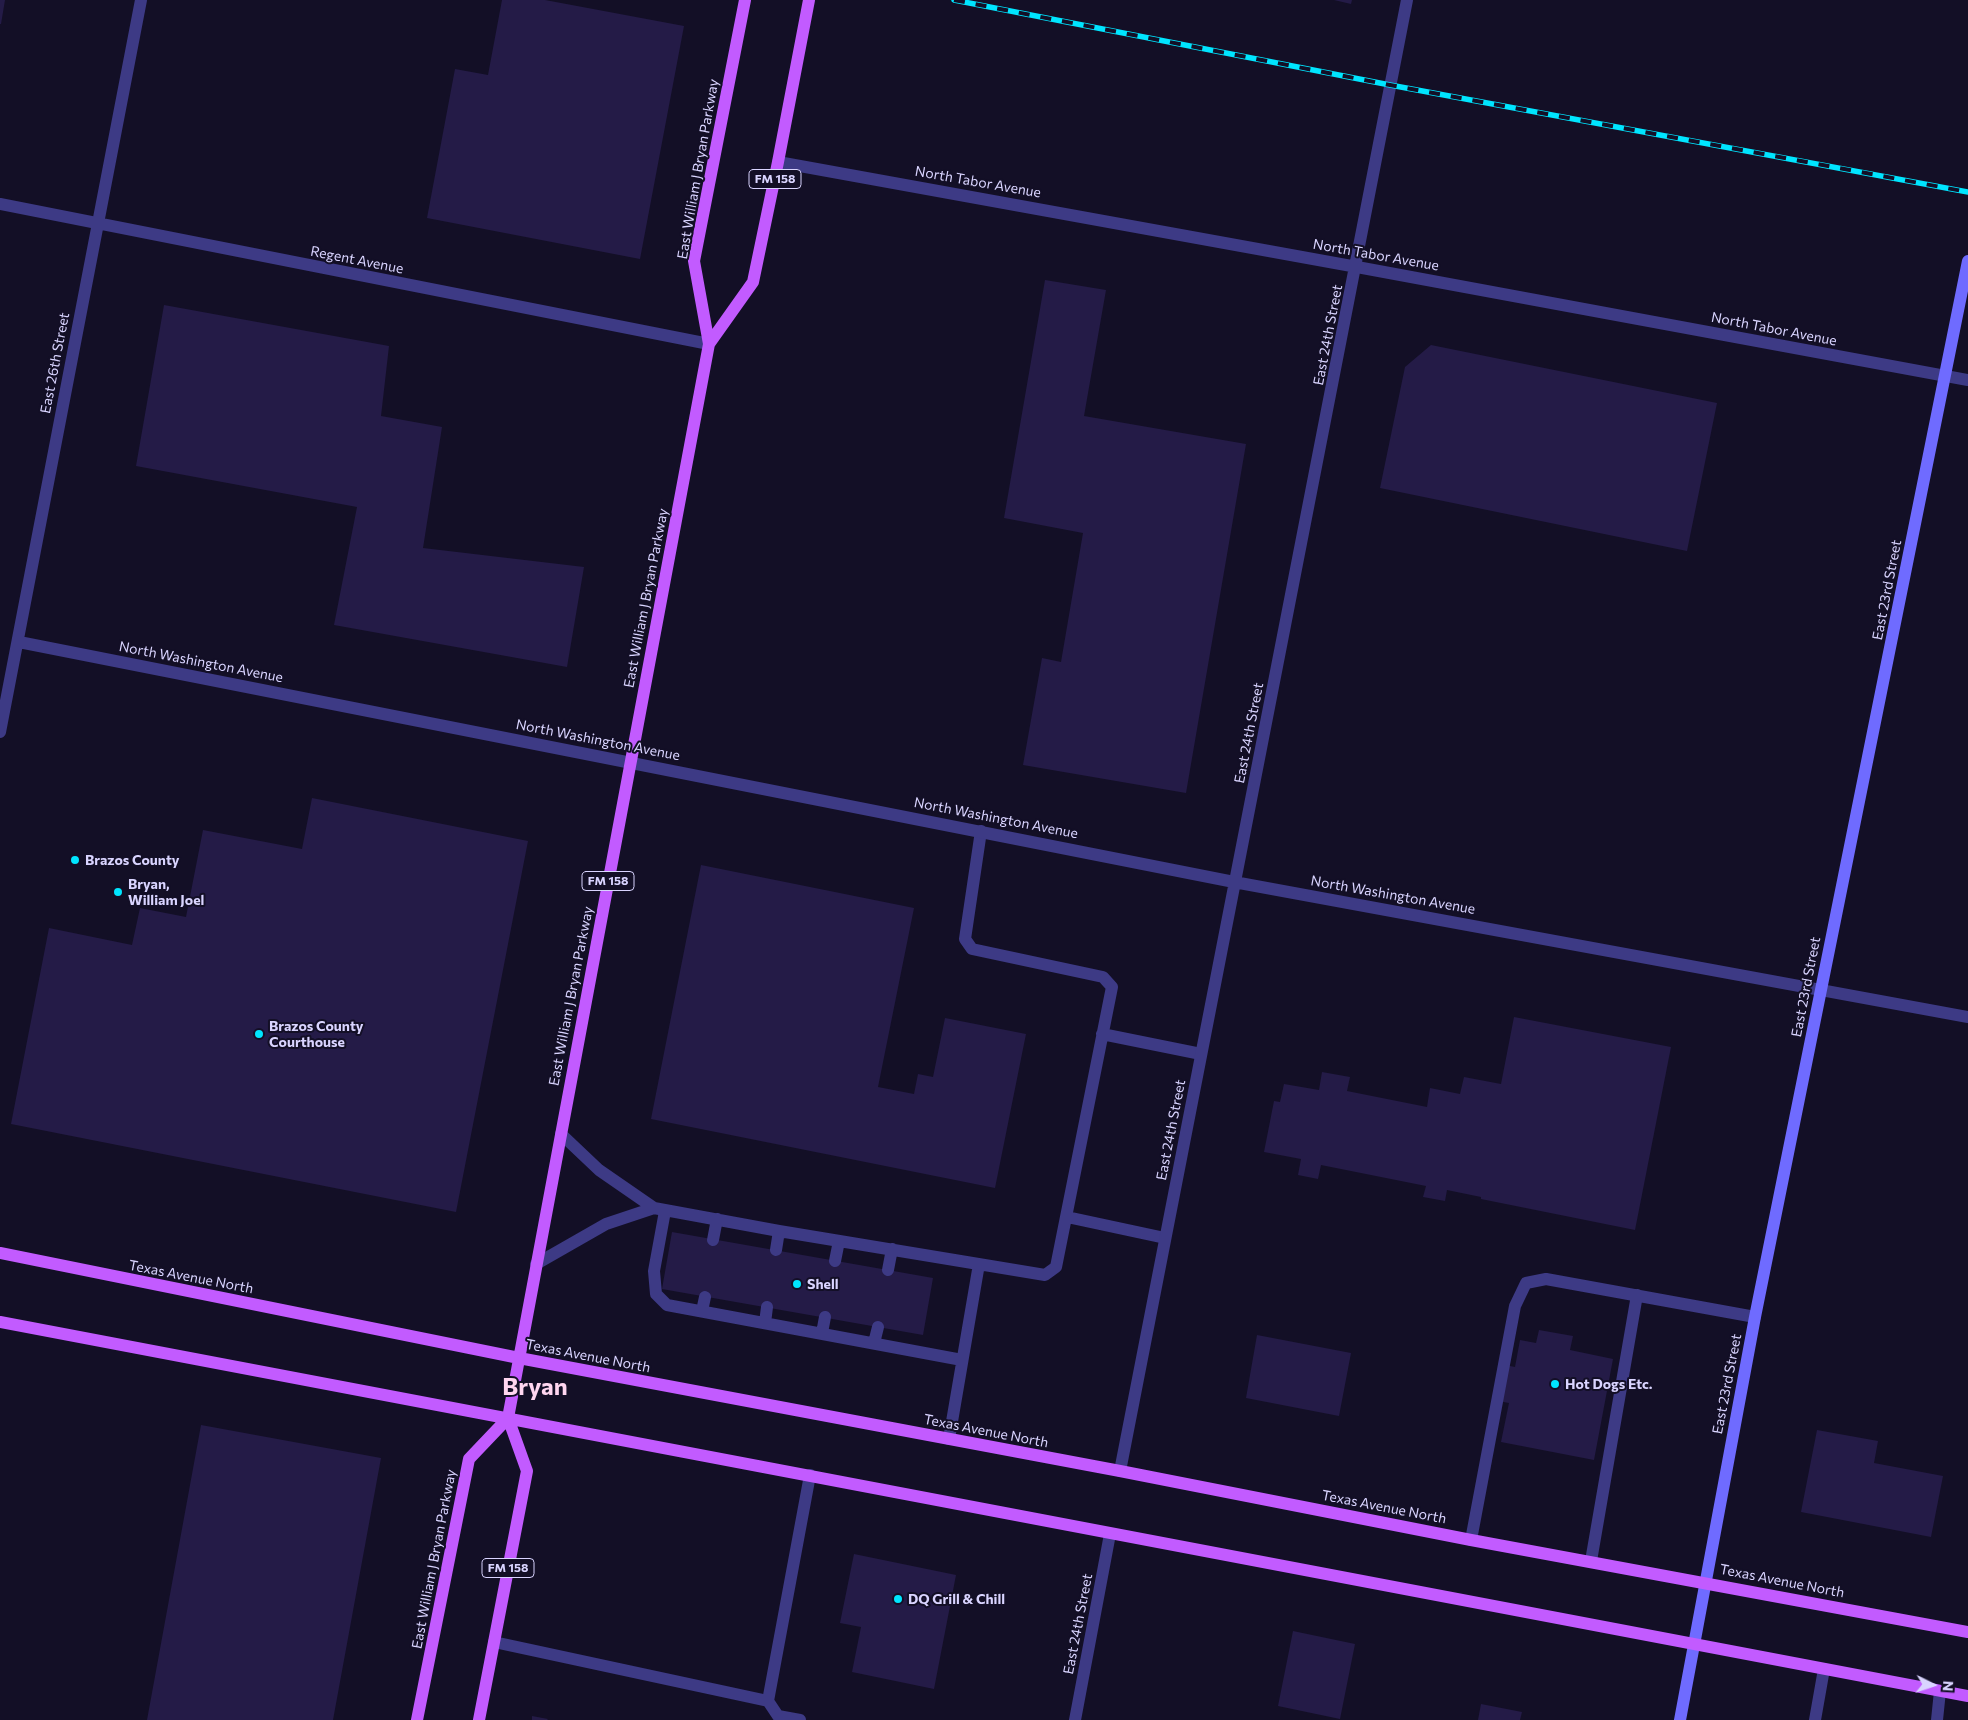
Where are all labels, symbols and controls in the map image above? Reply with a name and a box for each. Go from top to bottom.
street label: East William J Bryan Parkway [674,78,722,260]
street label: North Tabor Avenue [914,163,1042,201]
road number: FM 158 [749,170,801,188]
street label: North Tabor Avenue [1312,236,1440,274]
street label: Regent Avenue [309,243,405,277]
street label: East 24th Street [1310,283,1346,387]
street label: North Tabor Avenue [1710,309,1838,349]
street label: East 26th Street [37,311,73,415]
street label: East William J Bryan Parkway [620,507,672,689]
street label: East 23rd Street [1869,538,1905,642]
street label: North Washington Avenue [118,638,284,686]
street label: East 24th Street [1231,681,1267,785]
street label: North Washington Avenue [515,716,681,764]
street label: North Washington Avenue [913,794,1079,842]
place label: Brazos County [85,852,179,868]
marker: Brazos County [69,854,81,866]
road number: FM 158 [582,871,634,890]
street label: North Washington Avenue [1309,872,1477,918]
place label: Bryan, William Joel [128,876,204,909]
marker: Bryan, William Joel [112,886,124,898]
street label: East William J Bryan Parkway [545,905,597,1087]
street label: East 23rd Street [1788,935,1824,1039]
place label: Brazos County Courthouse [269,1018,363,1050]
marker: Brazos County Courthouse [253,1028,265,1040]
street label: East 24th Street [1153,1078,1189,1182]
street label: Texas Avenue North [127,1257,255,1297]
place label: Shell [807,1276,839,1292]
marker: Shell [791,1278,803,1290]
street label: East 23rd Street [1709,1332,1745,1436]
street label: Texas Avenue North [524,1336,652,1376]
district label: Bryan [502,1373,568,1401]
place label: Hot Dogs Etc. [1565,1376,1652,1392]
marker: Hot Dogs Etc. [1549,1378,1561,1390]
street label: Texas Avenue North [922,1411,1050,1451]
street label: East William J Bryan Parkway [408,1468,460,1650]
street label: Texas Avenue North [1320,1487,1448,1527]
road number: FM 158 [482,1559,534,1578]
street label: Texas Avenue North [1718,1561,1846,1601]
street label: East 24th Street [1060,1572,1096,1676]
place label: DQ Grill & Chill [908,1591,1005,1607]
marker: DQ Grill & Chill [892,1593,904,1605]
north arrow [1908,1660,1958,1710]
text: N [1940,1680,1957,1692]

